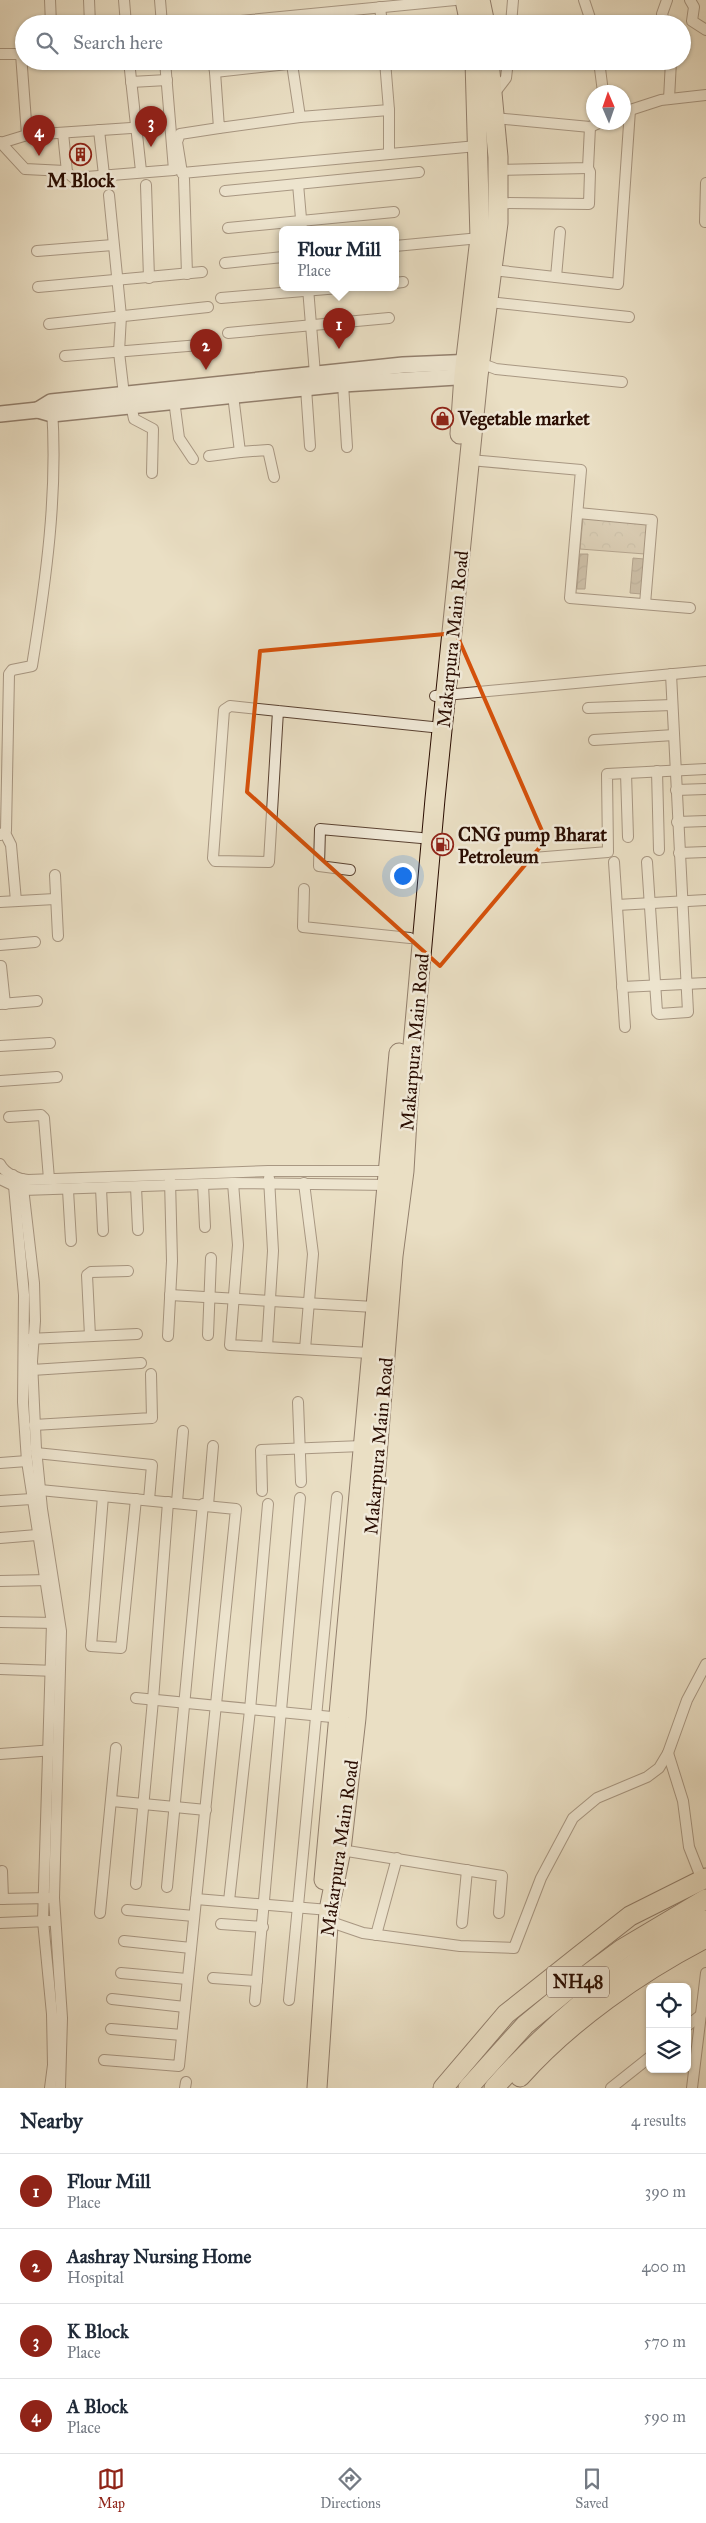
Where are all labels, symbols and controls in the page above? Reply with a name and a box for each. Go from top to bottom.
search box [15,15,691,70]
icon: search [33,29,61,57]
text: Search here [73,31,163,54]
north arrow [586,85,631,130]
pin: 3 [135,106,167,147]
pin: 4 [23,115,55,156]
building icon: M Block [69,142,93,166]
place label: M Block [47,169,116,192]
popup [279,226,399,291]
text: Flour Mill [297,238,381,261]
text: Place [297,261,331,280]
pin: 1 [323,308,355,349]
pin: 2 [190,329,222,370]
shop icon: Vegetable market [430,406,454,430]
place label: Vegetable market [457,407,590,431]
street label: Makarpura Main Road [432,549,473,729]
place label: CNG pump Bharat Petroleum [458,823,607,868]
fuel station icon: CNG pump Bharat Petroleum [430,833,454,857]
your location [390,863,416,889]
street label: Makarpura Main Road [395,952,434,1132]
street label: Makarpura Main Road [359,1356,398,1536]
street label: Makarpura Main Road [316,1758,363,1938]
road number: NH48 [547,1966,609,1998]
map controls [646,1983,691,2073]
button: locate [646,1983,691,2028]
button: layers [646,2028,691,2073]
text: Nearby [20,2108,83,2134]
text: 4 results [631,2111,686,2130]
text: Flour Mill [67,2170,151,2193]
text: 1 [33,2182,39,2201]
text: 390 m [645,2182,686,2201]
text: Place [67,2193,101,2212]
text: Aashray Nursing Home [67,2245,251,2268]
text: 2 [32,2257,40,2276]
text: 400 m [642,2257,686,2276]
text: Hospital [67,2268,124,2287]
text: K Block [67,2320,129,2343]
text: 3 [33,2332,39,2351]
text: 570 m [644,2332,686,2351]
text: Place [67,2343,101,2362]
text: A Block [67,2395,128,2418]
text: 4 [32,2407,40,2426]
text: 590 m [644,2407,686,2426]
text: Place [67,2418,101,2437]
tab: Map [97,2465,125,2512]
tab: Directions [320,2465,381,2512]
tab: Saved [575,2465,609,2512]

